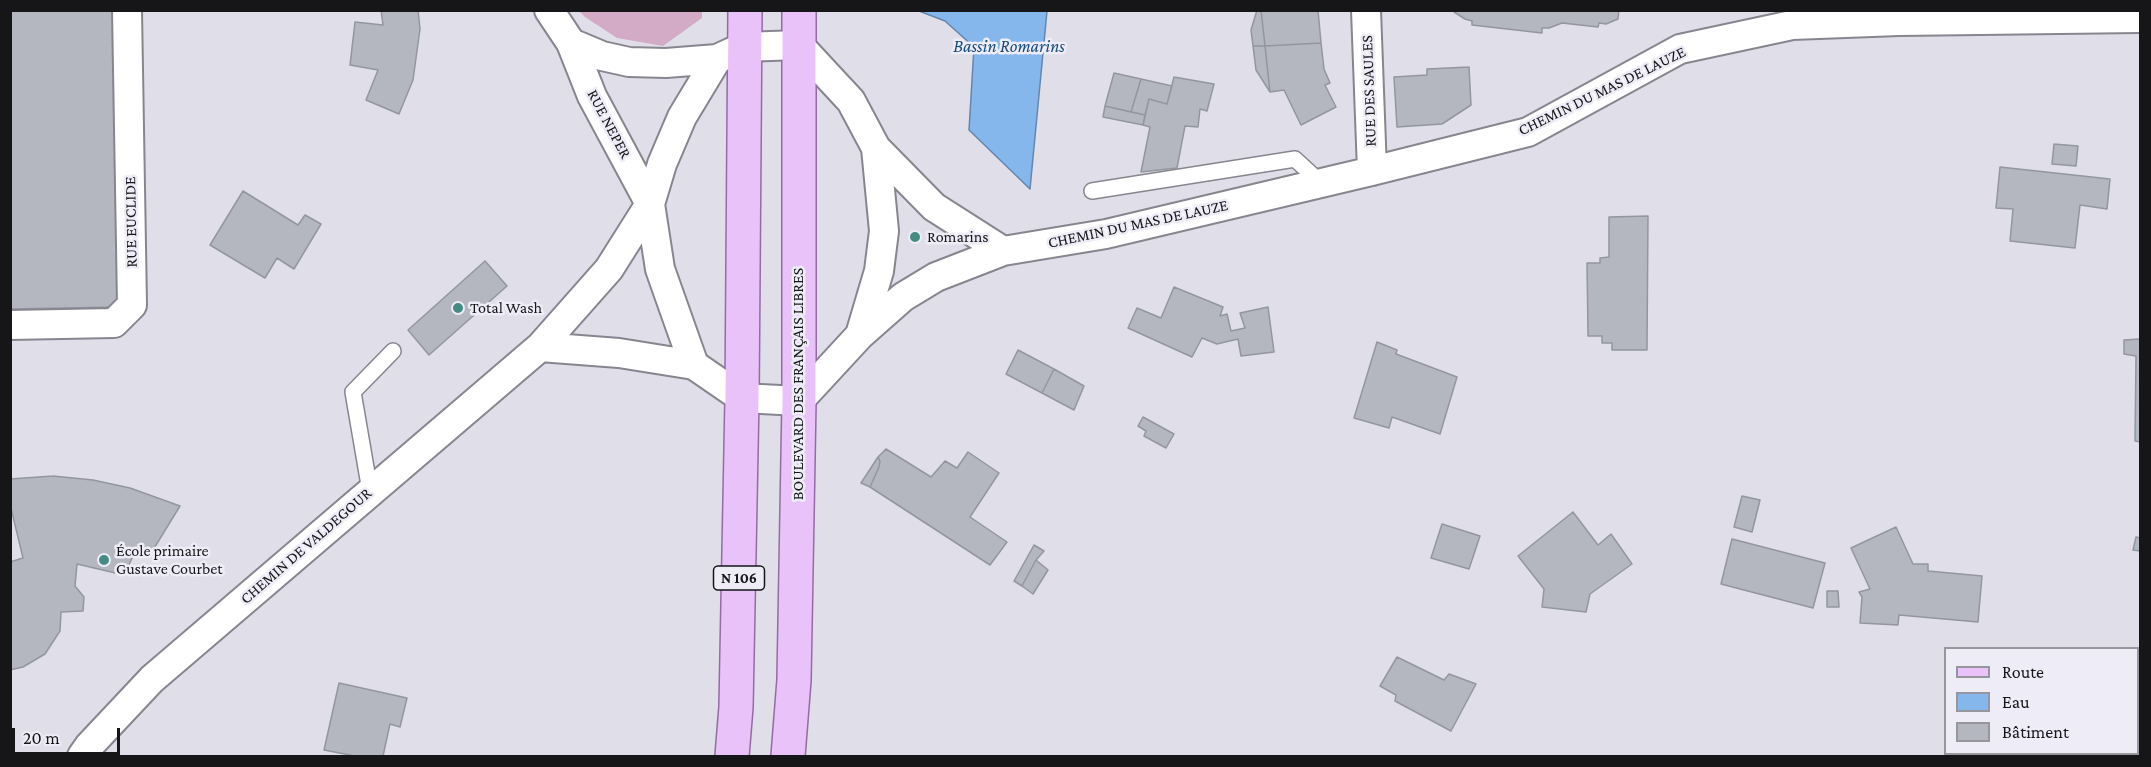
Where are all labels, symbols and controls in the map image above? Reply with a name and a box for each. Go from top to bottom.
water label: Bassin Romarins [953,35,1065,57]
street label: RUE DES SAULES [1357,35,1381,147]
street label: CHEMIN DU MAS DE LAUZE [1515,42,1689,140]
street label: RUE NEPER [583,86,635,162]
street label: RUE EUCLIDE [121,176,141,268]
street label: CHEMIN DU MAS DE LAUZE [1046,196,1230,252]
place label: Romarins [927,227,989,247]
marker: Romarins [908,230,922,244]
street label: BOULEVARD DES FRANÇAIS LIBRES [788,268,808,500]
place label: Total Wash [470,298,542,318]
marker: Total Wash [451,301,465,315]
street label: CHEMIN DE VALDEGOUR [236,484,376,608]
place label: École primaire Gustave Courbet [116,541,223,579]
marker: École primaire Gustave Courbet [97,553,111,567]
road number: N 106 [714,566,764,590]
legend [1944,647,2139,755]
text: Route [2002,662,2044,682]
text: Eau [2002,692,2030,712]
scale bar [15,716,123,754]
text: Bâtiment [2002,722,2069,742]
text: 20 m [23,728,60,748]

